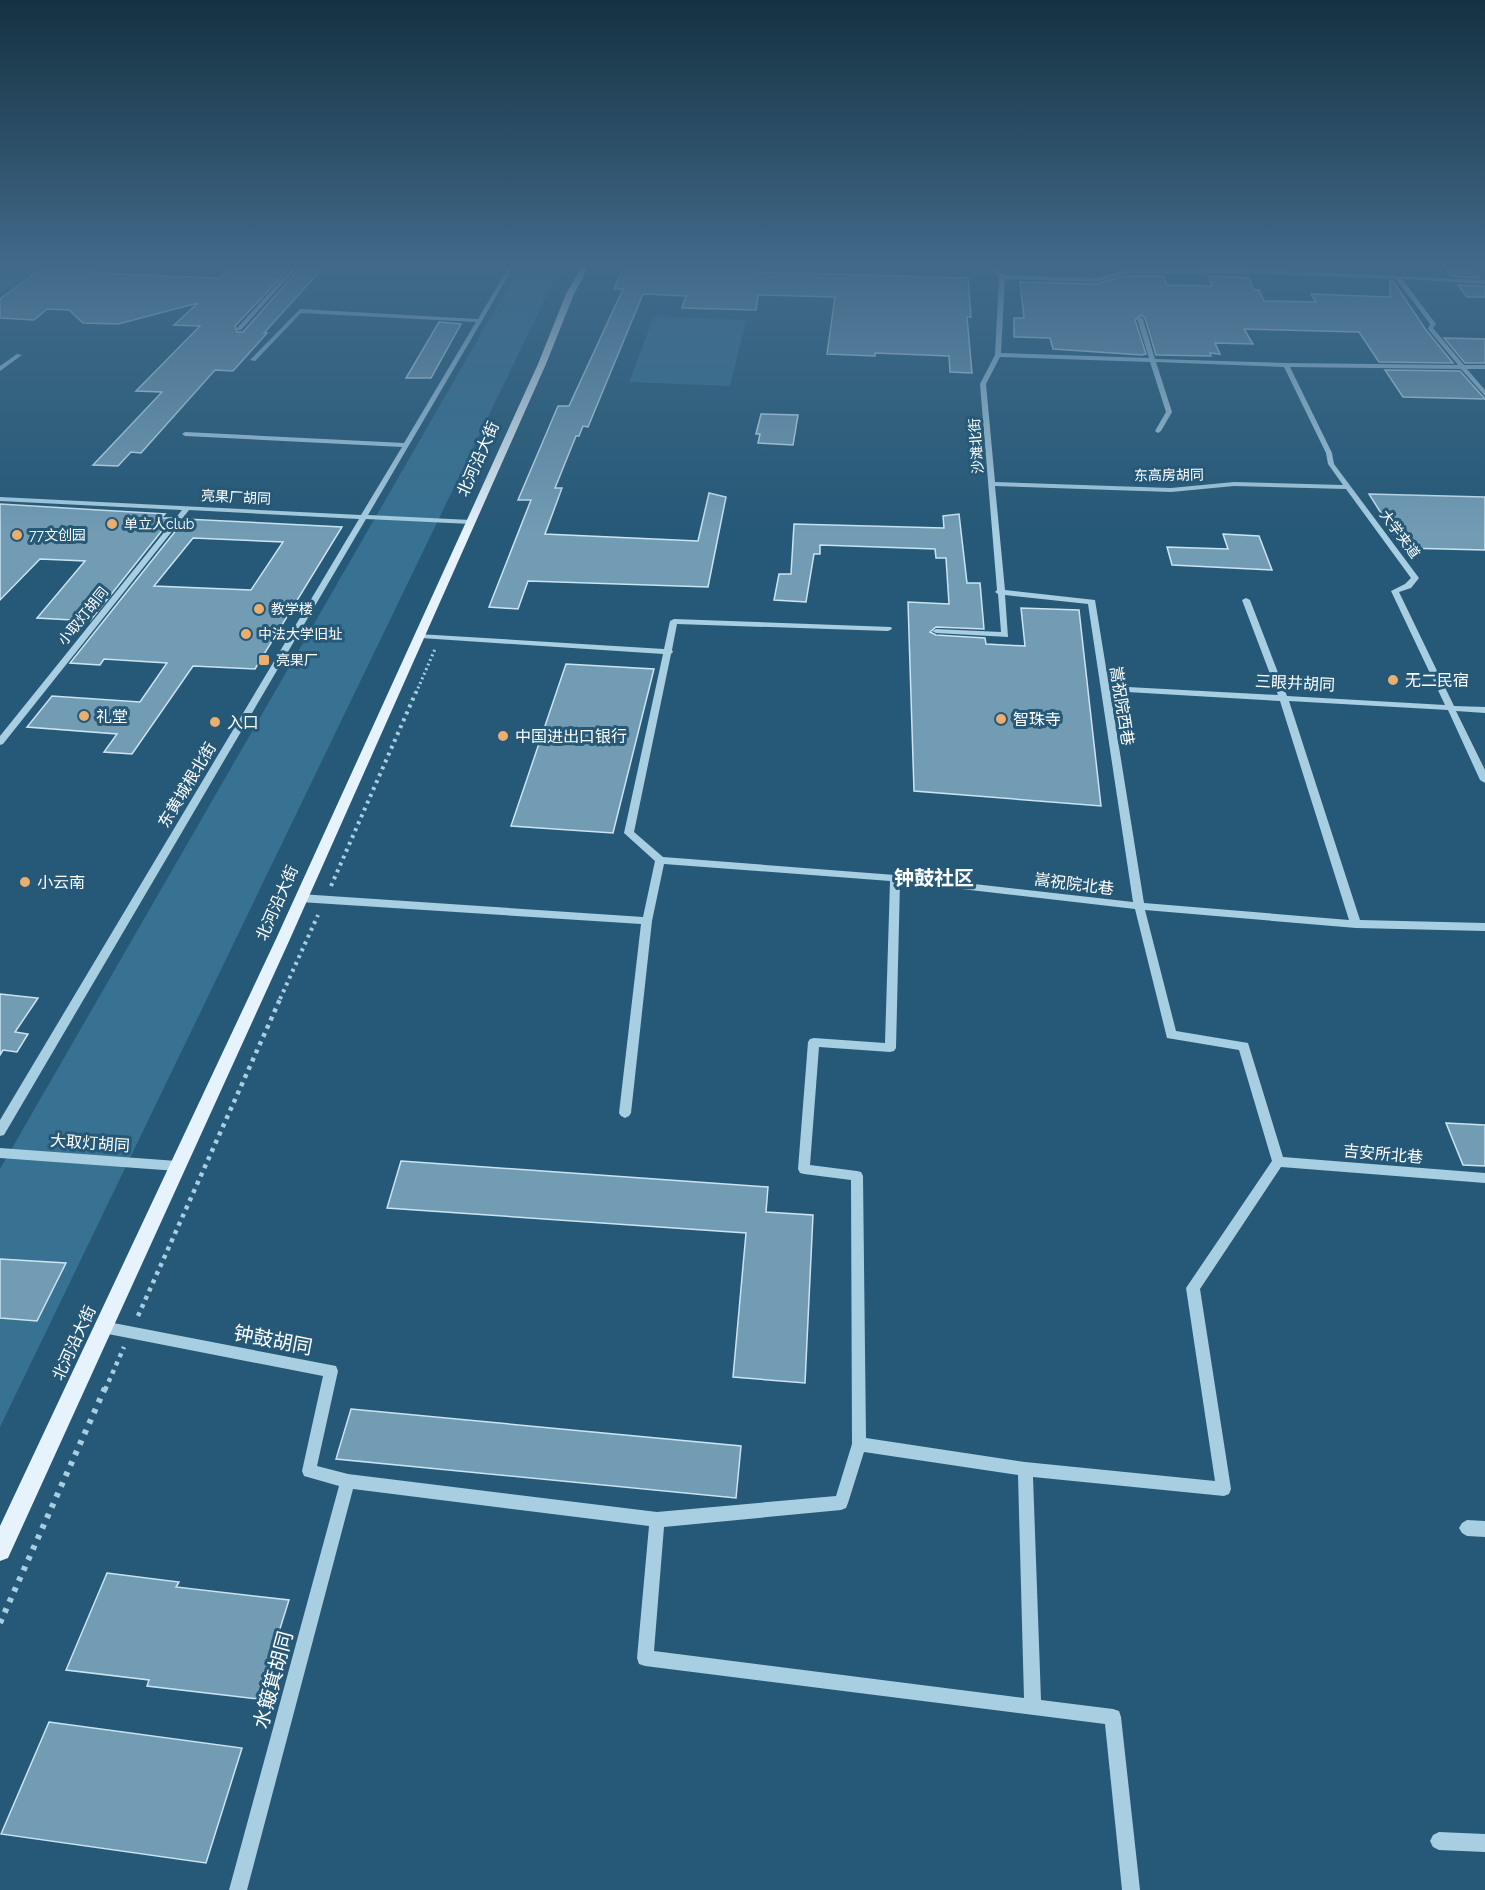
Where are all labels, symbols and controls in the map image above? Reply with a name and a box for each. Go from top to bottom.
street label: 沙滩北街 [966,418,986,474]
street label: 北河沿大街 [453,419,503,499]
street label: 东高房胡同 [1134,466,1204,484]
street label: 亮果厂胡同 [201,487,271,507]
street label: 大学夹道 [1377,507,1423,561]
place label: 单立人club [124,516,195,532]
marker: 单立人club [105,517,119,531]
place label: 77文创园 [29,527,86,543]
marker: 77文创园 [10,528,24,542]
street label: 小取灯胡同 [55,584,111,648]
place label: 教学楼 [271,601,313,617]
marker: 教学楼 [252,602,266,616]
place label: 中法大学旧址 [258,626,342,642]
marker: 中法大学旧址 [239,627,253,641]
place label: 亮果厂 [276,652,318,668]
marker: 亮果厂 [257,653,271,667]
street label: 嵩祝院西巷 [1106,665,1138,747]
street label: 三眼井胡同 [1255,671,1335,695]
place label: 无二民宿 [1405,671,1469,690]
marker: 无二民宿 [1386,673,1400,687]
place label: 礼堂 [96,707,128,726]
marker: 礼堂 [77,709,91,723]
place label: 智珠寺 [1013,710,1061,729]
marker: 智珠寺 [994,712,1008,726]
place label: 入口 [227,713,259,732]
marker: 入口 [208,715,222,729]
place label: 中国进出口银行 [515,727,627,746]
marker: 中国进出口银行 [496,729,510,743]
street label: 东黄城根北街 [154,739,220,831]
street label: 北河沿大街 [252,863,302,943]
district label: 钟鼓社区 [894,866,974,890]
street label: 嵩祝院北巷 [1033,870,1115,898]
place label: 小云南 [37,873,85,892]
marker: 小云南 [18,875,32,889]
street label: 大取灯胡同 [49,1131,131,1155]
street label: 吉安所北巷 [1342,1141,1424,1167]
street label: 北河沿大街 [48,1303,100,1383]
street label: 钟鼓胡同 [231,1321,315,1359]
street label: 水簸箕胡同 [248,1629,298,1731]

